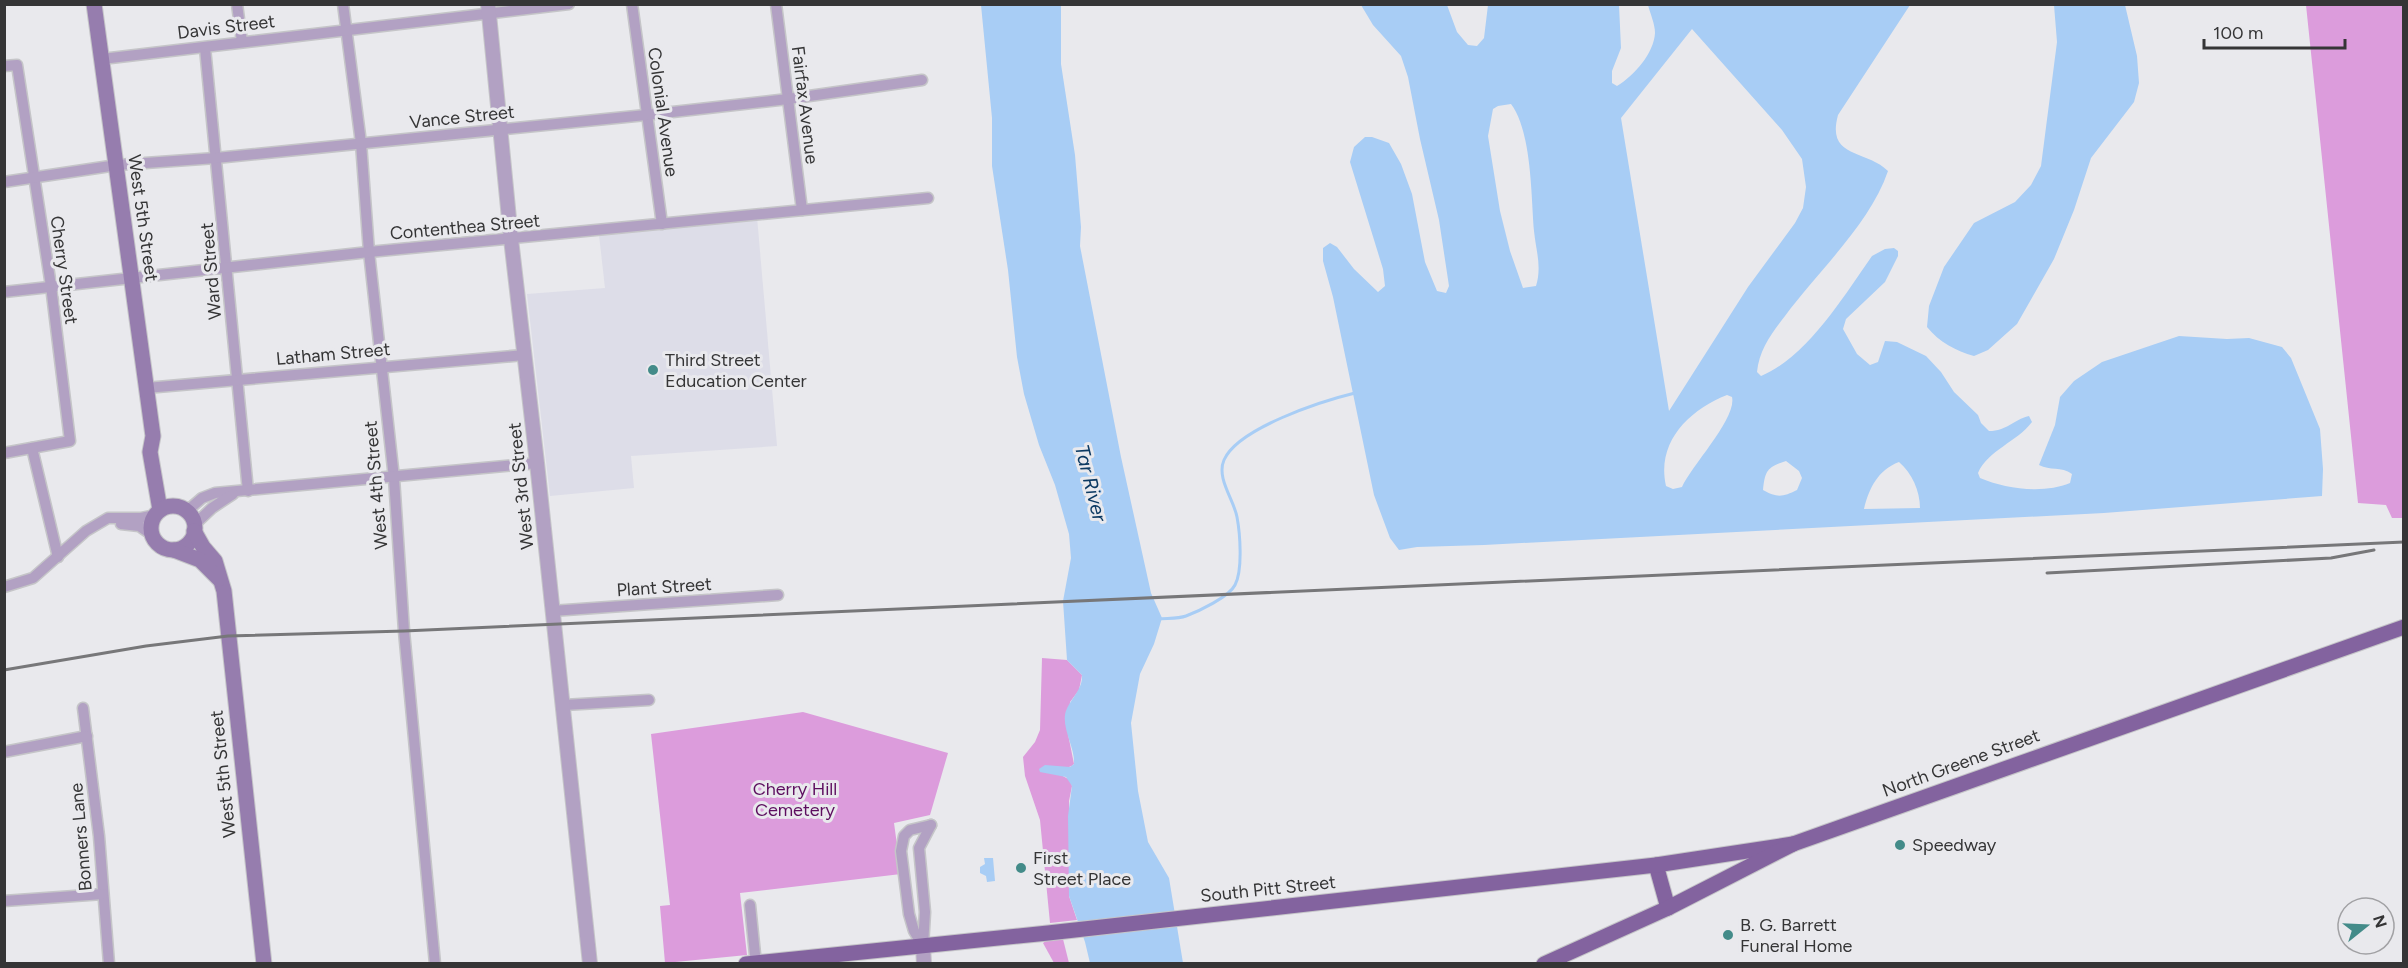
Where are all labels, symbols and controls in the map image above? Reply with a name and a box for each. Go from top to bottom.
street label: Davis Street [176,10,276,44]
scale bar [2204,12,2345,50]
text: 100 m [2213,22,2263,44]
street label: Fairfax Avenue [787,45,823,165]
street label: Colonial Avenue [643,46,683,178]
street label: Vance Street [408,101,516,133]
street label: West 5th Street [123,153,163,283]
street label: Contenthea Street [389,209,541,245]
street label: Cherry Street [45,214,83,326]
street label: Ward Street [196,221,226,320]
street label: Latham Street [275,338,391,370]
place label: Third Street Education Center [665,349,807,392]
marker: Third Street Education Center [646,363,660,377]
street label: West 4th Street [359,420,393,550]
street label: West 3rd Street [503,421,539,550]
water label: Tar River [1070,442,1112,525]
street label: Plant Street [616,573,712,601]
street label: West 5th Street [205,709,241,839]
street label: North Greene Street [1879,724,2043,802]
park label: Cherry Hill Cemetery [753,778,837,821]
street label: Bonners Lane [65,782,97,892]
place label: Speedway [1912,834,1997,856]
marker: Speedway [1893,838,1907,852]
place label: First Street Place [1033,847,1131,890]
marker: First Street Place [1014,861,1028,875]
street label: South Pitt Street [1199,871,1337,907]
north arrow [2336,896,2396,956]
text: N [2369,913,2391,930]
place label: B. G. Barrett Funeral Home [1740,914,1852,957]
marker: B. G. Barrett Funeral Home [1721,928,1735,942]

